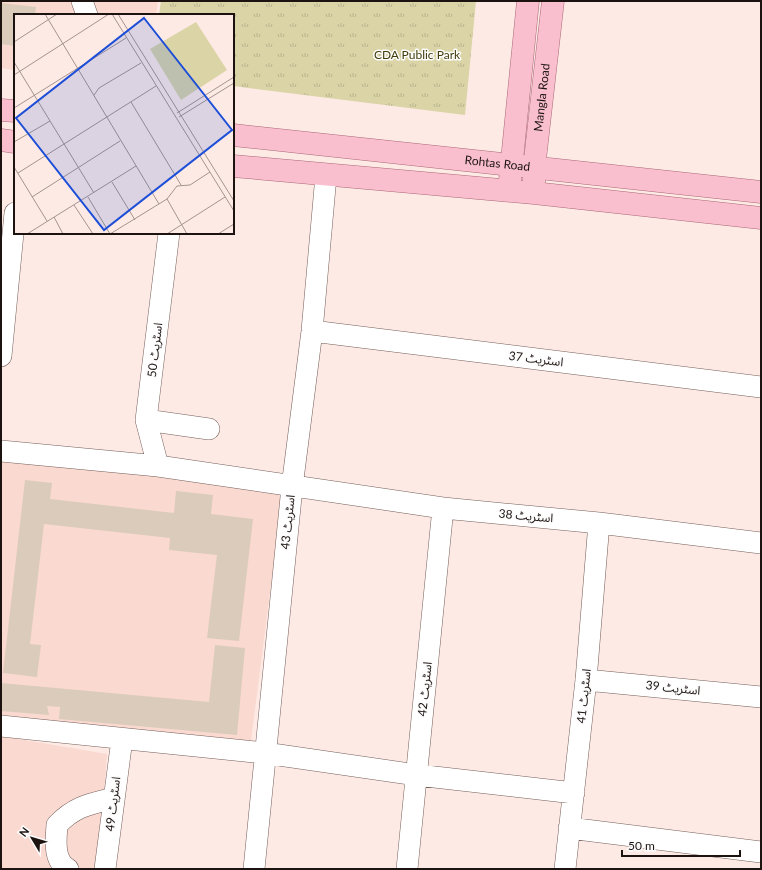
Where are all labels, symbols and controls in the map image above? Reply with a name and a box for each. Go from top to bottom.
inset map [14,14,234,234]
park label: CDA Public Park [374,47,461,62]
street label: Mangla Road [530,63,553,132]
street label: Rohtas Road [464,152,531,174]
street label: اسٹریٹ 50 [144,322,165,378]
street label: اسٹریٹ 37 [508,348,564,369]
street label: اسٹریٹ 43 [277,494,298,550]
street label: اسٹریٹ 38 [498,506,554,525]
street label: اسٹریٹ 42 [414,661,435,717]
street label: اسٹریٹ 41 [573,668,594,724]
street label: اسٹریٹ 39 [645,677,701,698]
street label: اسٹریٹ 49 [102,776,123,832]
north arrow [12,818,52,858]
text: N [16,824,31,839]
scale bar [622,832,740,858]
text: 50 m [628,838,655,853]

